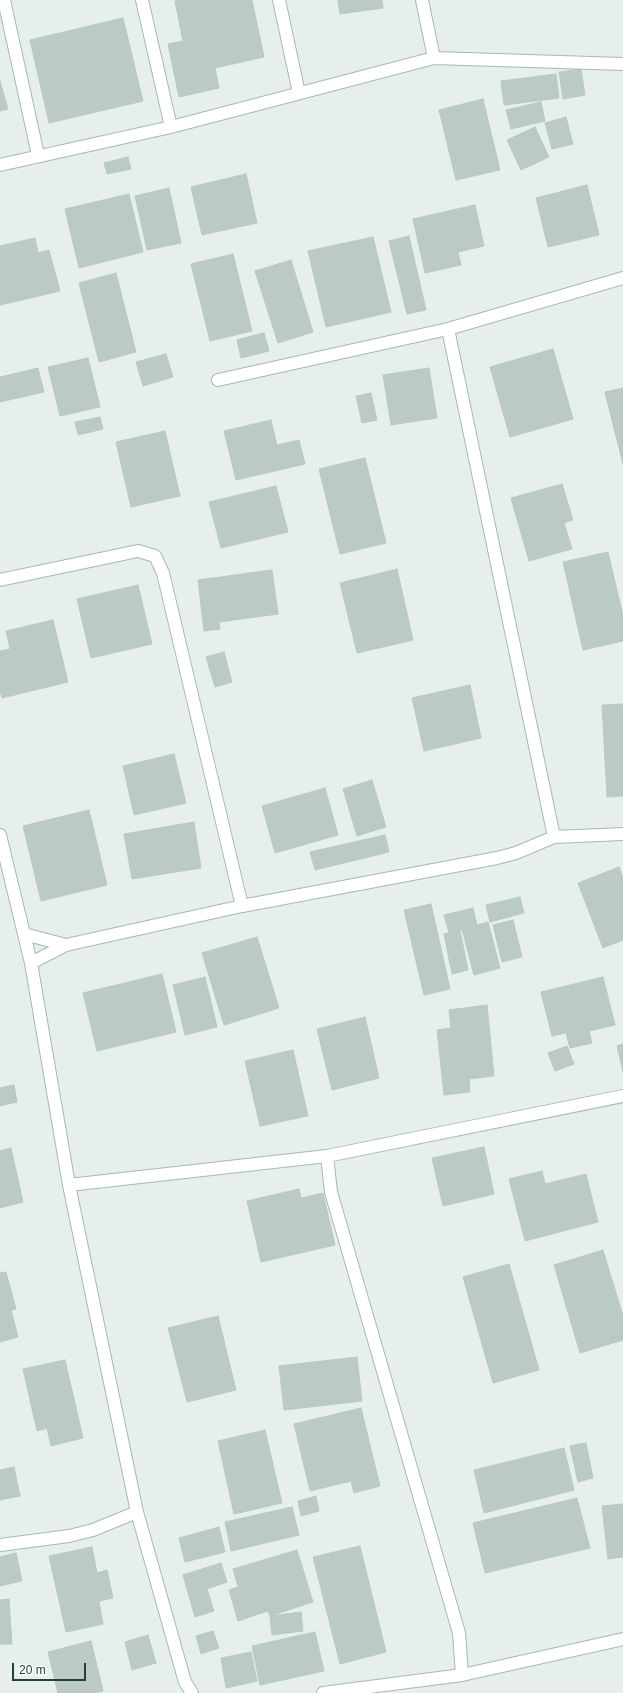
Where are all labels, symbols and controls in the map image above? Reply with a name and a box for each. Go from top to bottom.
scale bar [14,1655,88,1681]
text: 20 m [19,1663,46,1677]

